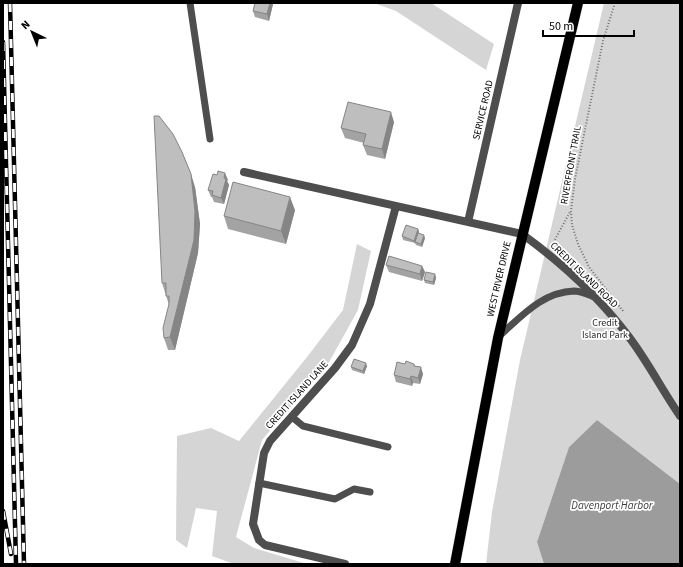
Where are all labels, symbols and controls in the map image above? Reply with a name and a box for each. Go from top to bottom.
north arrow [12,12,52,52]
scale bar [543,12,634,38]
text: N [18,17,33,33]
text: 50 m [549,18,573,35]
street label: SERVICE ROAD [469,79,497,141]
street label: RIVERFRONT TRAIL [557,125,585,205]
street label: CREDIT ISLAND ROAD [547,239,621,311]
street label: WEST RIVER DRIVE [484,240,514,318]
park label: Credit Island Park [582,316,628,342]
street label: CREDIT ISLAND LANE [262,358,332,432]
water label: Davenport Harbor [571,498,654,513]

